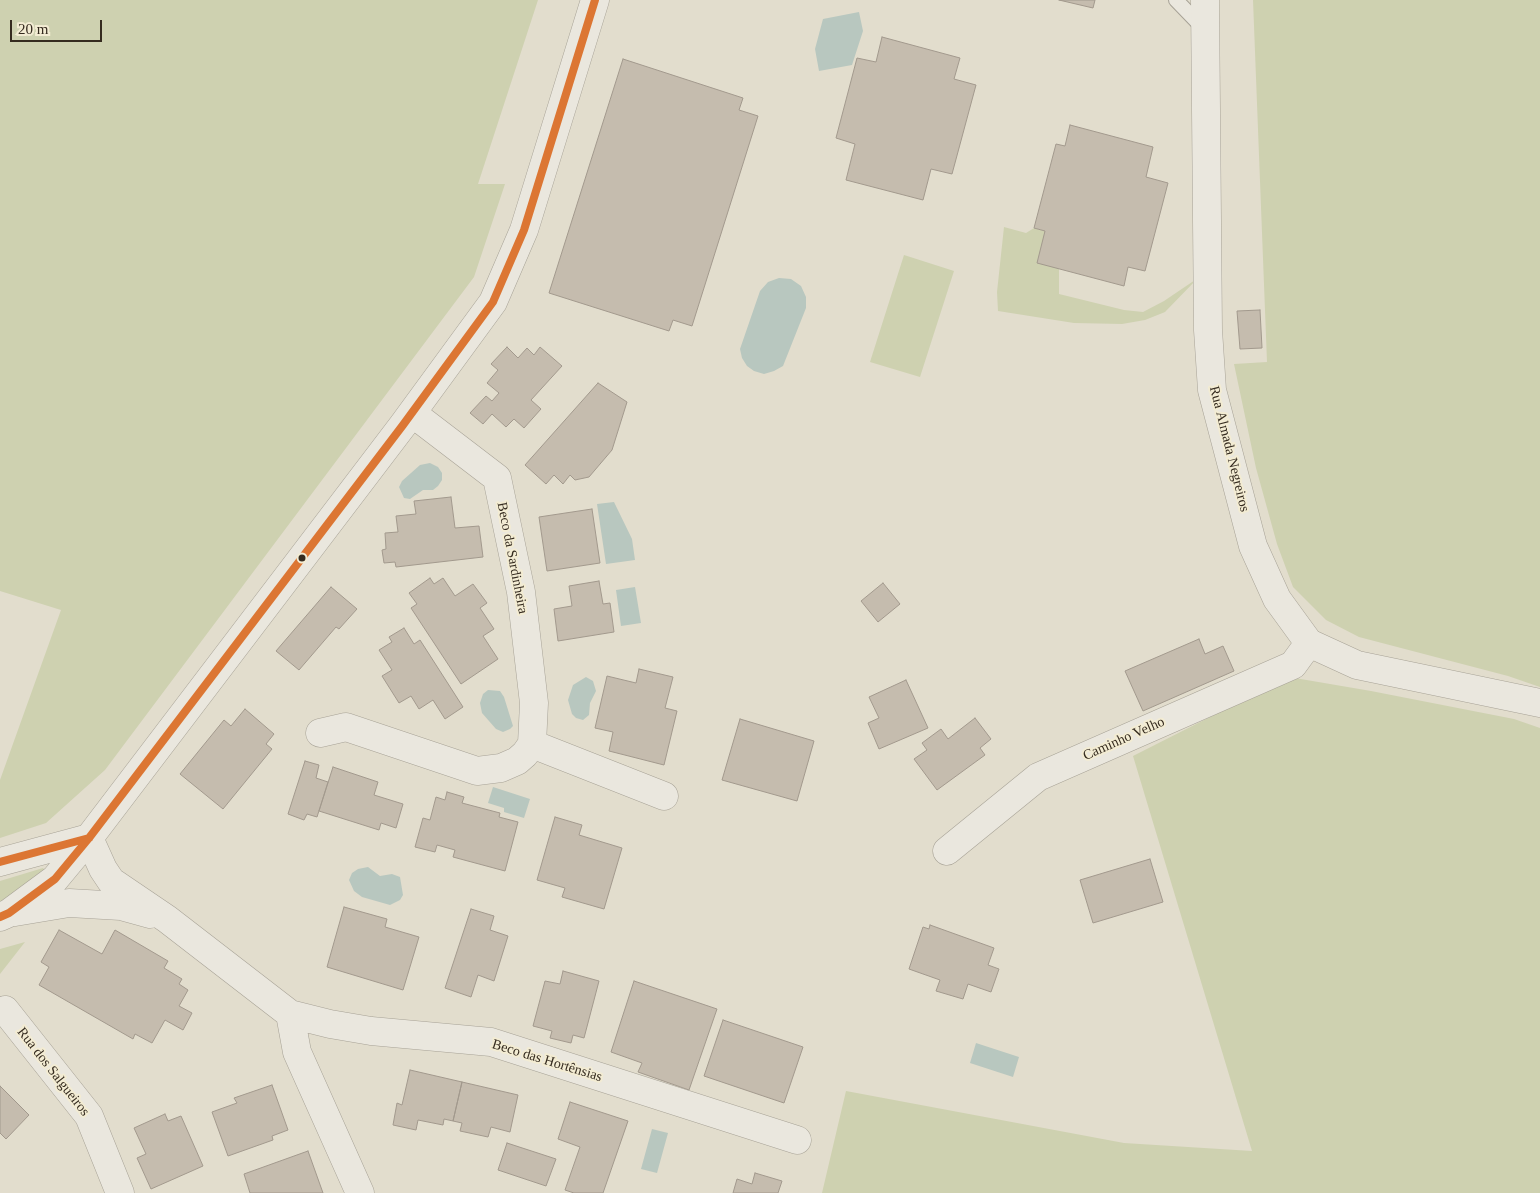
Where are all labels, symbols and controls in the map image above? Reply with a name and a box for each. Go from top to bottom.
scale bar [12,10,105,42]
text: 20 m [18,21,48,37]
street label: Rua Almada Negreiros [1205,384,1253,514]
street label: Beco da Sardinheira [493,501,531,615]
unlabelled marker [297,553,307,563]
street label: Caminho Velho [1081,714,1167,764]
street label: Rua dos Salgueiros [13,1024,93,1120]
street label: Beco das Hortênsias [490,1036,604,1086]

